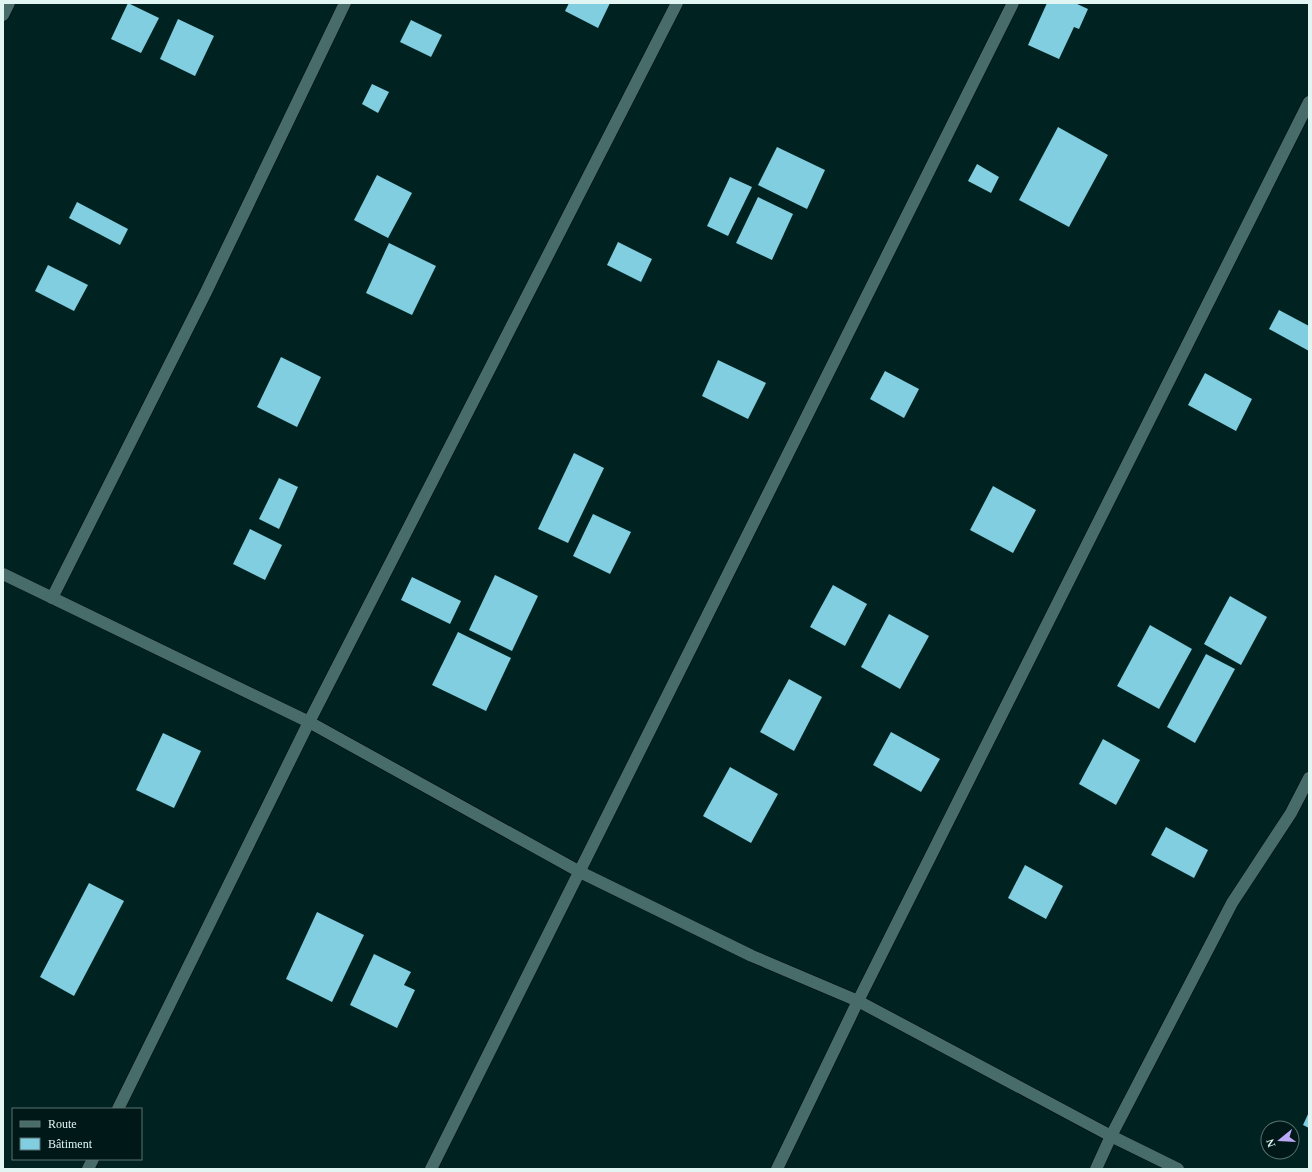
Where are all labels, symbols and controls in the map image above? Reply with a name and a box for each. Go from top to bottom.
legend [12,1108,142,1160]
text: Route [48,1117,77,1131]
north arrow [1260,1120,1300,1160]
text: Bâtiment [48,1137,93,1151]
text: N [1264,1137,1277,1149]

